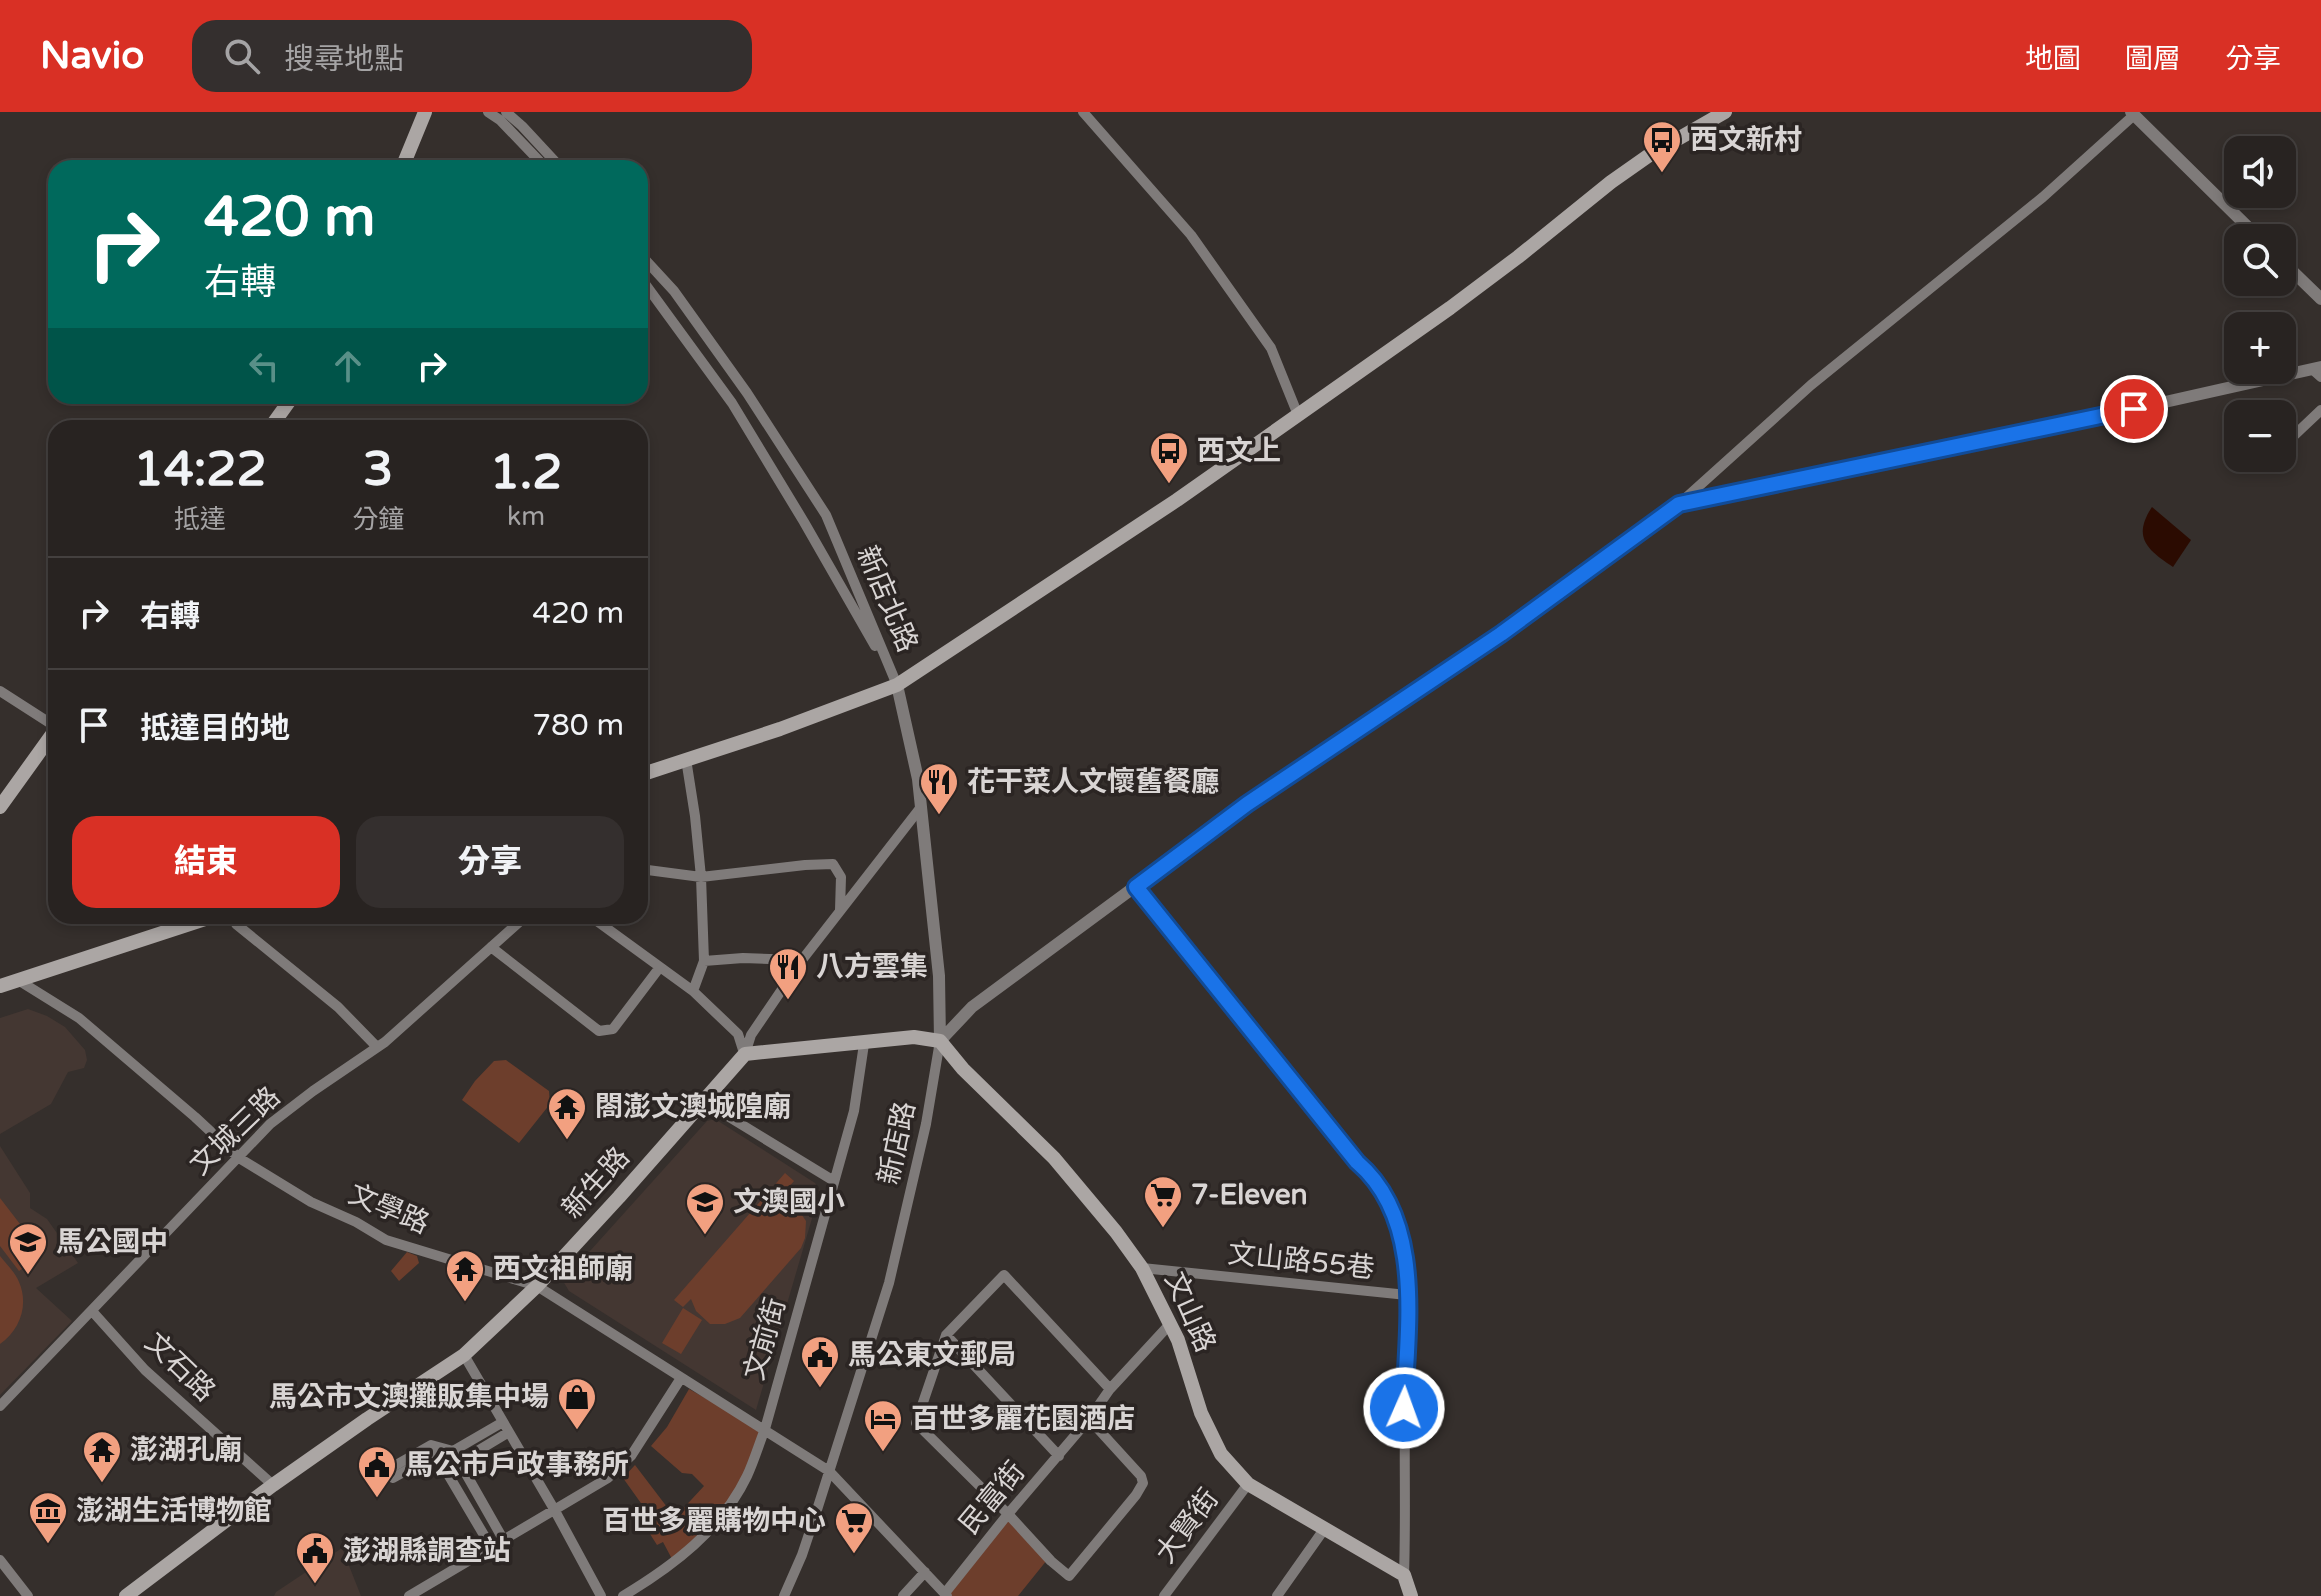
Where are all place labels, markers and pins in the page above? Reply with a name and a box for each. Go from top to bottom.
bus stop icon: 西文新村 [1641,119,1683,174]
place label: 西文新村 [1690,123,1802,157]
pin [2100,375,2168,443]
bus stop icon: 西文上 [1148,430,1190,485]
place label: 西文上 [1197,434,1281,468]
restaurant icon: 花干菜人文懷舊餐廳 [918,761,960,816]
place label: 花干菜人文懷舊餐廳 [967,765,1219,799]
restaurant icon: 八方雲集 [767,946,809,1001]
place label: 八方雲集 [816,950,928,984]
temple icon: 閤澎文澳城隍廟 [546,1086,588,1141]
place label: 閤澎文澳城隍廟 [595,1090,791,1124]
supermarket icon: 7-Eleven [1142,1174,1184,1229]
place label: 7-Eleven [1191,1178,1308,1212]
school or university icon: 文澳國小 [684,1181,726,1236]
place label: 文澳國小 [733,1185,845,1219]
school or university icon: 馬公國中 [7,1221,49,1276]
place label: 馬公國中 [56,1225,168,1259]
temple icon: 西文祖師廟 [444,1248,486,1303]
place label: 西文祖師廟 [493,1252,633,1286]
public building icon: 馬公東文郵局 [799,1334,841,1389]
place label: 馬公東文郵局 [848,1338,1016,1372]
shop icon: 馬公市文澳攤販集中場 [556,1376,598,1431]
place label: 馬公市文澳攤販集中場 [269,1380,549,1414]
hotel icon: 百世多麗花園酒店 [862,1398,904,1453]
place label: 百世多麗花園酒店 [911,1402,1135,1436]
temple icon: 澎湖孔廟 [81,1429,123,1484]
place label: 澎湖孔廟 [130,1433,242,1467]
public building icon: 馬公市戶政事務所 [356,1444,398,1499]
place label: 馬公市戶政事務所 [405,1448,629,1482]
museum icon: 澎湖生活博物館 [27,1490,69,1545]
place label: 澎湖生活博物館 [76,1494,272,1528]
supermarket icon: 百世多麗購物中心 [833,1500,875,1555]
place label: 百世多麗購物中心 [602,1504,826,1538]
public building icon: 澎湖縣調查站 [294,1530,336,1585]
place label: 澎湖縣調查站 [343,1534,511,1568]

